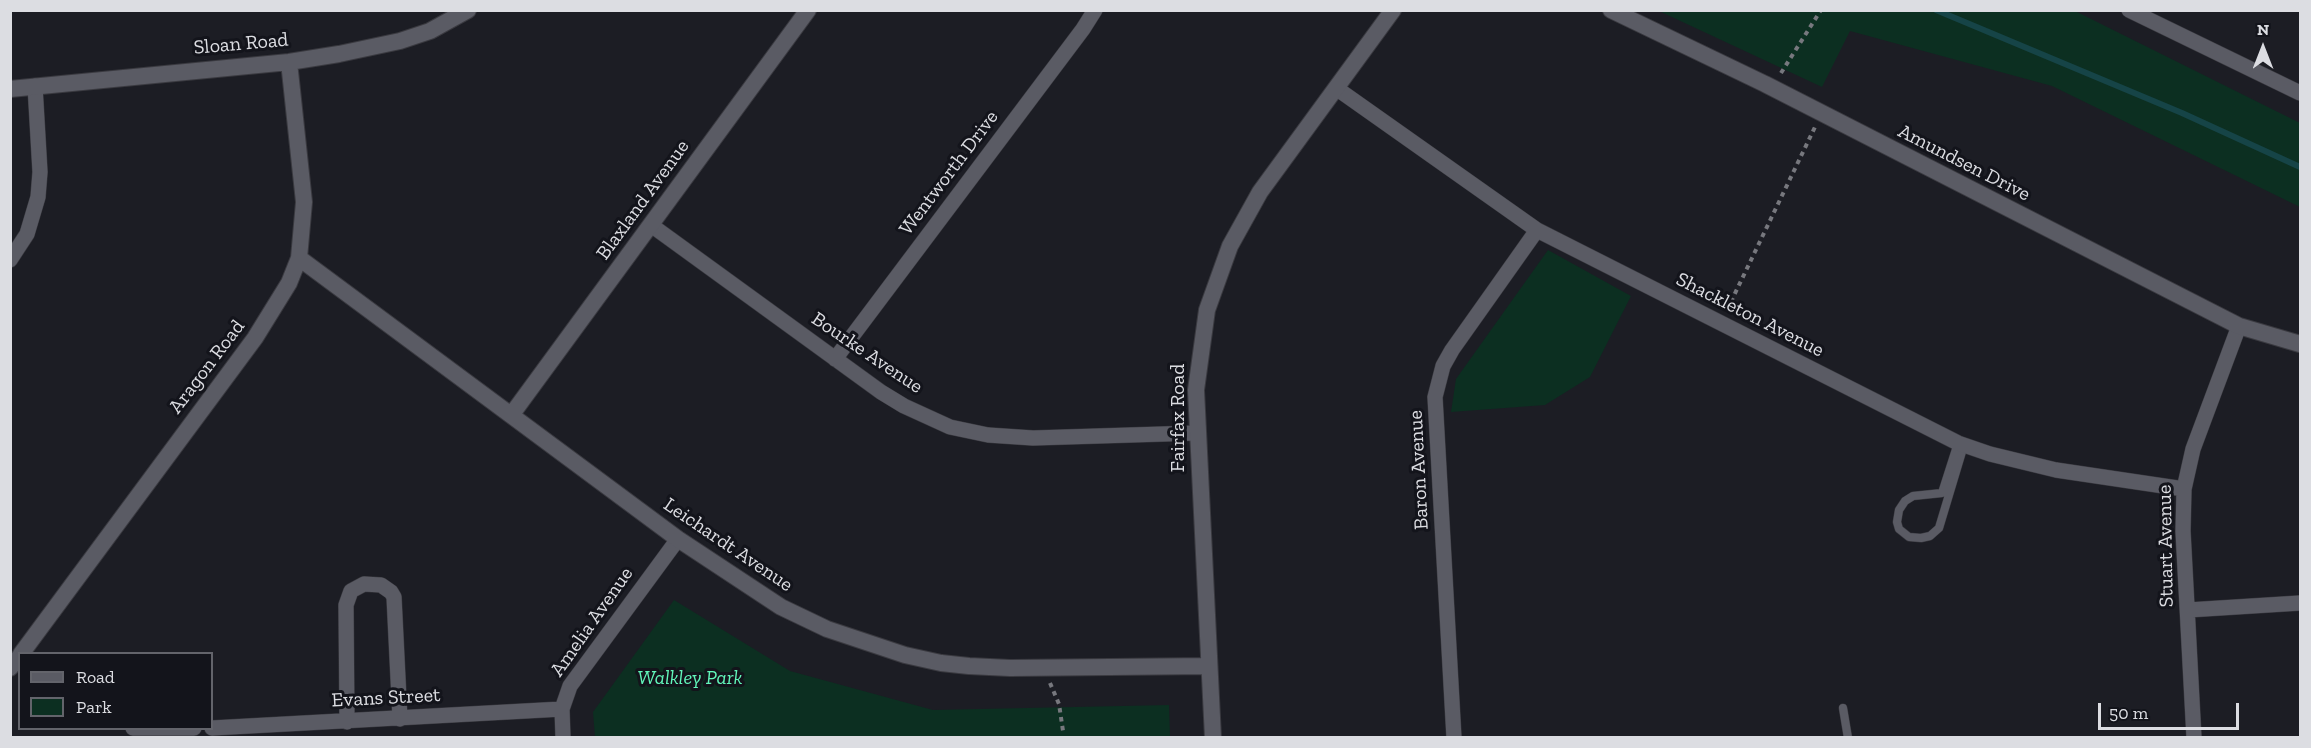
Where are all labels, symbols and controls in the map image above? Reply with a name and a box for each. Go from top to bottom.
north arrow [2233,18,2293,78]
text: N [2257,20,2269,39]
street label: Sloan Road [193,28,289,60]
street label: Wentworth Drive [894,106,1004,240]
street label: Amundsen Drive [1894,119,2034,207]
street label: Blaxland Avenue [591,135,695,265]
street label: Shackleton Avenue [1672,267,1828,363]
street label: Bourke Avenue [807,307,927,399]
street label: Aragon Road [164,315,250,419]
street label: Fairfax Road [1166,364,1190,472]
street label: Baron Avenue [1404,410,1434,530]
street label: Stuart Avenue [2153,484,2179,608]
street label: Leichardt Avenue [659,493,797,597]
street label: Amelia Avenue [545,563,639,681]
legend [18,652,213,730]
text: Road [76,666,115,688]
park label: Walkley Park [638,666,742,690]
street label: Evans Street [331,683,441,713]
scale bar [2101,691,2242,729]
text: Park [76,696,112,718]
text: 50 m [2109,702,2148,724]

